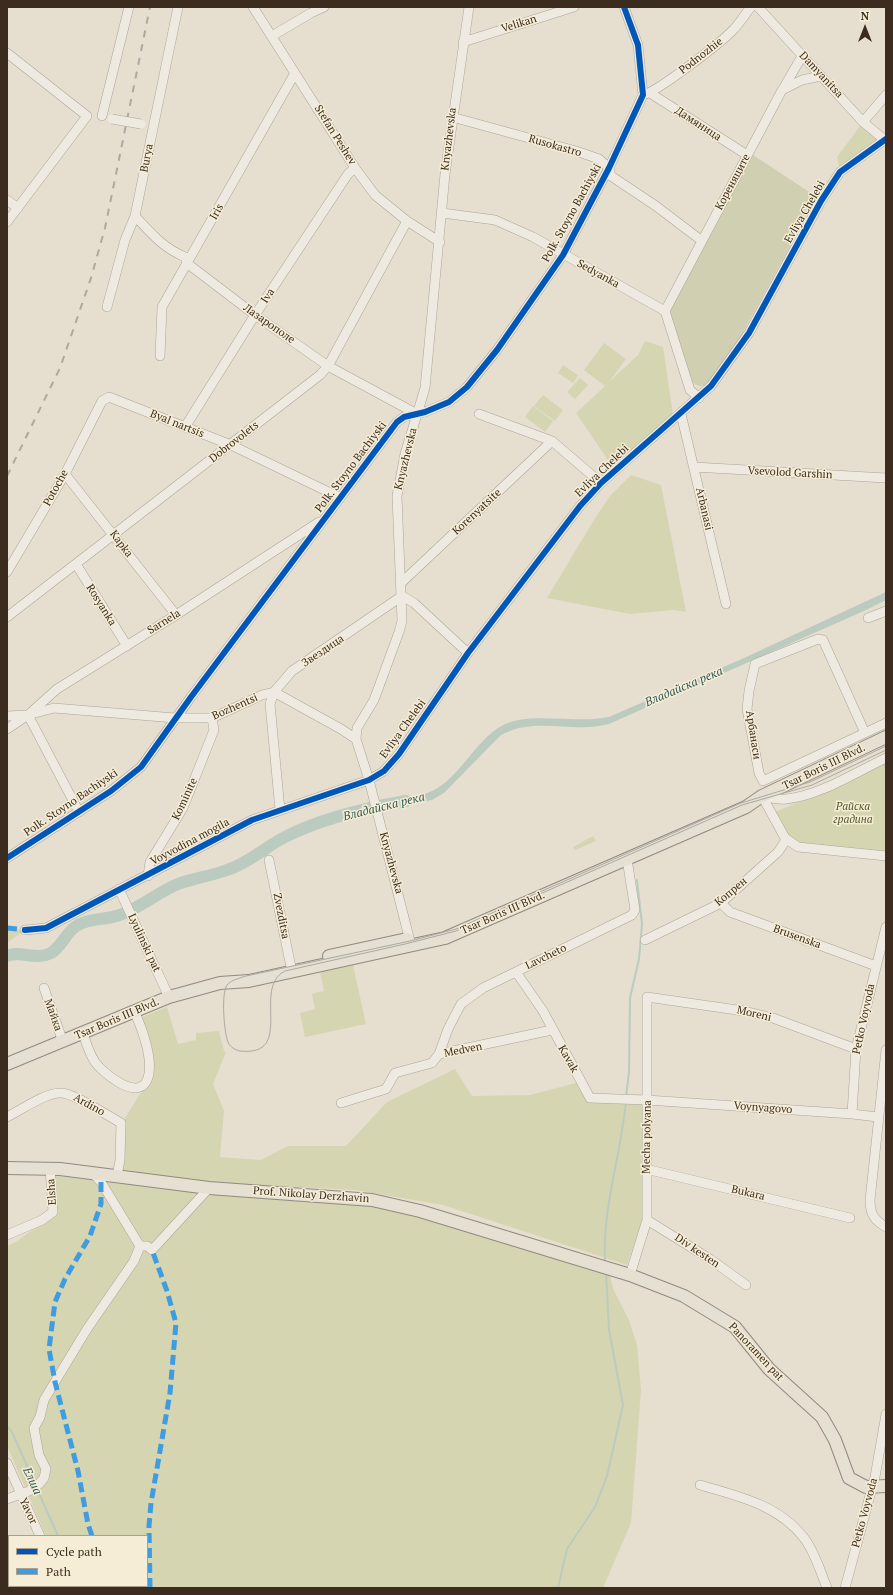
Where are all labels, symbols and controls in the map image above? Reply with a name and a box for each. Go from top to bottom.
north arrow [845,8,885,48]
text: N [861,9,869,23]
street label: Velikan [500,12,538,36]
street label: Podnozhie [677,35,725,77]
street label: Damyanitsa [796,49,846,101]
street label: Stefan Peshev [311,103,359,167]
street label: Дамяница [672,104,724,144]
street label: Knyazhevska [439,107,459,171]
street label: Rusokastro [527,132,583,160]
street label: Burya [138,143,156,173]
street label: Кореняците [713,152,753,212]
street label: Polk. Stoyno Bachiyski [539,162,605,264]
street label: Evliya Chelebi [782,179,828,245]
street label: Iris [207,202,227,222]
street label: Sedyanka [575,257,621,291]
street label: Iva [258,286,278,306]
street label: Лазарополе [241,301,297,347]
street label: Byal nartsis [148,407,206,441]
street label: Dobrovolets [207,419,261,465]
street label: Polk. Stoyno Bachiyski [313,419,389,515]
street label: Knyazhevska [392,427,420,491]
street label: Evliya Chelebi [572,442,632,500]
street label: Vsevolod Garshin [747,464,833,482]
street label: Potoche [41,468,71,508]
street label: Korenyatsite [450,486,504,538]
street label: Arbanasi [693,486,715,532]
street label: Kapka [107,528,135,560]
street label: Rosyanka [83,582,119,628]
street label: Sarnela [145,607,183,637]
street label: Звездица [299,632,347,670]
water label: Владайска река [643,664,725,710]
street label: Bozhentsi [210,691,260,723]
street label: Evliya Chelebi [377,697,429,761]
street label: Арбанаси [743,710,763,760]
street label: Tsar Boris III Blvd. [780,741,868,793]
street label: Polk. Stoyno Bachiyski [22,767,120,839]
street label: Kominite [170,776,200,822]
water label: Владайска река [342,790,426,824]
park label: Райска градина [833,800,873,826]
street label: Voyvodina mogila [148,816,232,868]
street label: Knyazhevska [376,831,406,895]
street label: Копрен [712,875,750,909]
street label: Tsar Boris III Blvd. [459,889,547,937]
street label: Zvezditsa [270,892,292,940]
street label: Lyulinski pat [125,912,163,974]
street label: Brusenska [771,922,823,952]
street label: Lavcheto [523,941,569,973]
street label: Petko Voyvoda [850,983,878,1055]
street label: Tsar Boris III Blvd. [73,995,161,1043]
street label: Майка [41,997,65,1033]
street label: Moreni [735,1004,773,1024]
street label: Medven [443,1040,483,1060]
street label: Kavak [555,1043,581,1075]
street label: Ardino [71,1091,107,1119]
street label: Voynyagovo [733,1099,793,1117]
street label: Mecha polyana [640,1100,654,1174]
street label: Elsha [44,1178,60,1206]
street label: Bukara [730,1183,766,1203]
street label: Prof. Nikolay Derzhavin [252,1184,370,1206]
street label: Div kesten [672,1231,722,1271]
street label: Panoramen pat [726,1320,786,1384]
water label: Елша [19,1465,45,1497]
street label: Petko Voyvoda [849,1477,881,1549]
street label: Yavor [16,1496,40,1526]
legend [8,1535,148,1587]
text: Cycle path [46,1544,102,1559]
text: Path [46,1564,71,1579]

